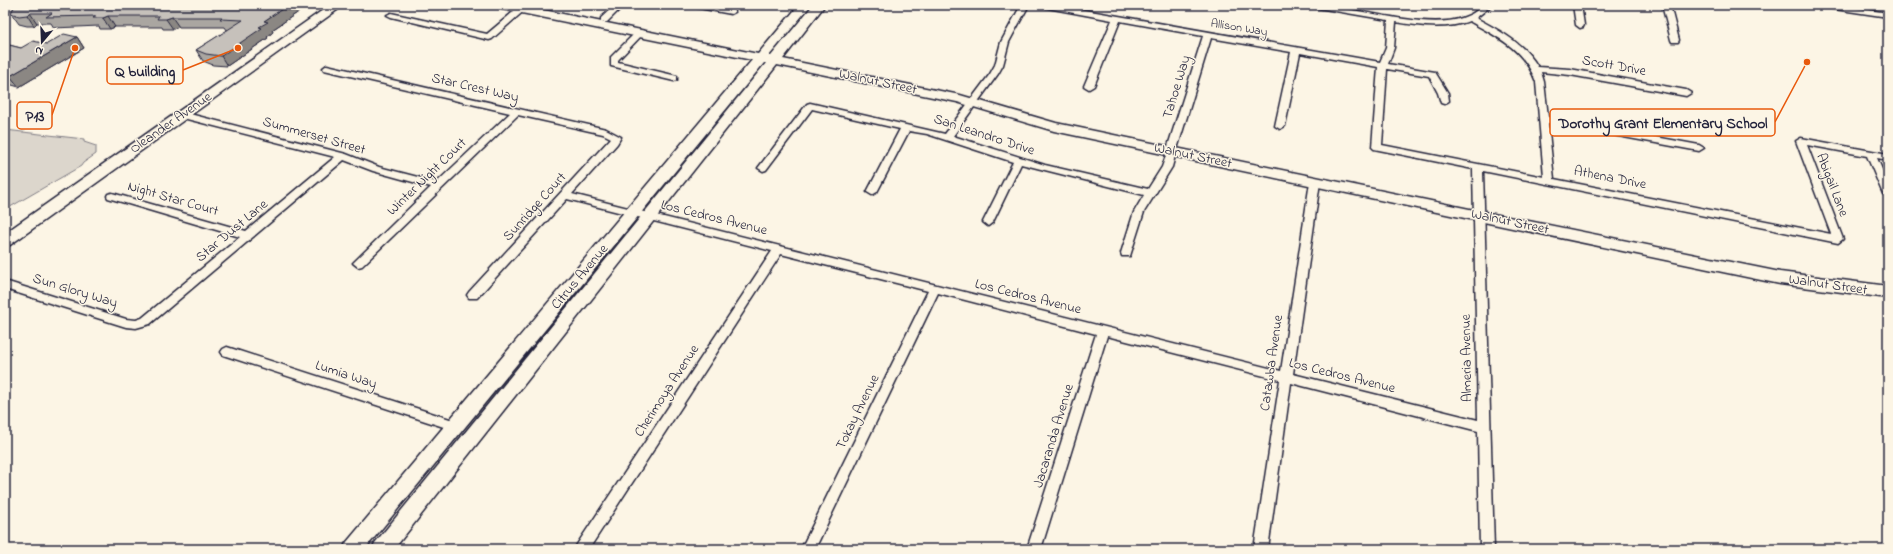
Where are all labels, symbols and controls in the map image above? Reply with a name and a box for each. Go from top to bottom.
street label: Allison Way [1209,15,1269,42]
north arrow [22,22,62,62]
text: N [33,42,45,59]
street label: Scott Drive [1580,50,1648,82]
street label: Tahoe Way [1157,52,1198,122]
callout: Q building [107,57,183,84]
text: Q building [115,61,175,85]
street label: Walnut Street [837,64,919,101]
street label: Star Crest Way [429,68,521,109]
street label: Oleander Avenue [126,86,217,159]
callout: P13 [17,102,52,129]
text: P13 [26,106,44,128]
street label: San Leandro Drive [931,109,1038,161]
callout: Dorothy Grant Elementary School [1550,109,1775,136]
street label: Summerset Street [260,111,368,161]
text: Dorothy Grant Elementary School [1558,113,1768,137]
street label: Winter Night Court [382,133,473,222]
street label: Walnut Street [1152,138,1234,175]
street label: Abigail Lane [1809,150,1854,221]
street label: Athena Drive [1572,161,1649,195]
street label: Sunridge Court [498,168,573,247]
street label: Night Star Court [125,176,221,223]
street label: Star Dust Lane [191,194,273,268]
street label: Los Cedros Avenue [659,195,770,242]
street label: Walnut Street [1469,204,1551,241]
street label: Citrus Avenue [546,239,614,314]
street label: Sun Glory Way [30,268,120,315]
street label: Walnut Street [1787,269,1869,301]
street label: Los Cedros Avenue [973,274,1084,321]
street label: Catawba Avenue [1255,313,1289,412]
street label: Almeria Avenue [1456,313,1478,402]
street label: Cherimoya Avenue [629,340,706,442]
street label: Los Cedros Avenue [1287,353,1398,400]
street label: Lumia Way [312,355,380,396]
street label: Tokay Avenue [831,370,886,454]
street label: Jacaranda Avenue [1028,381,1080,491]

